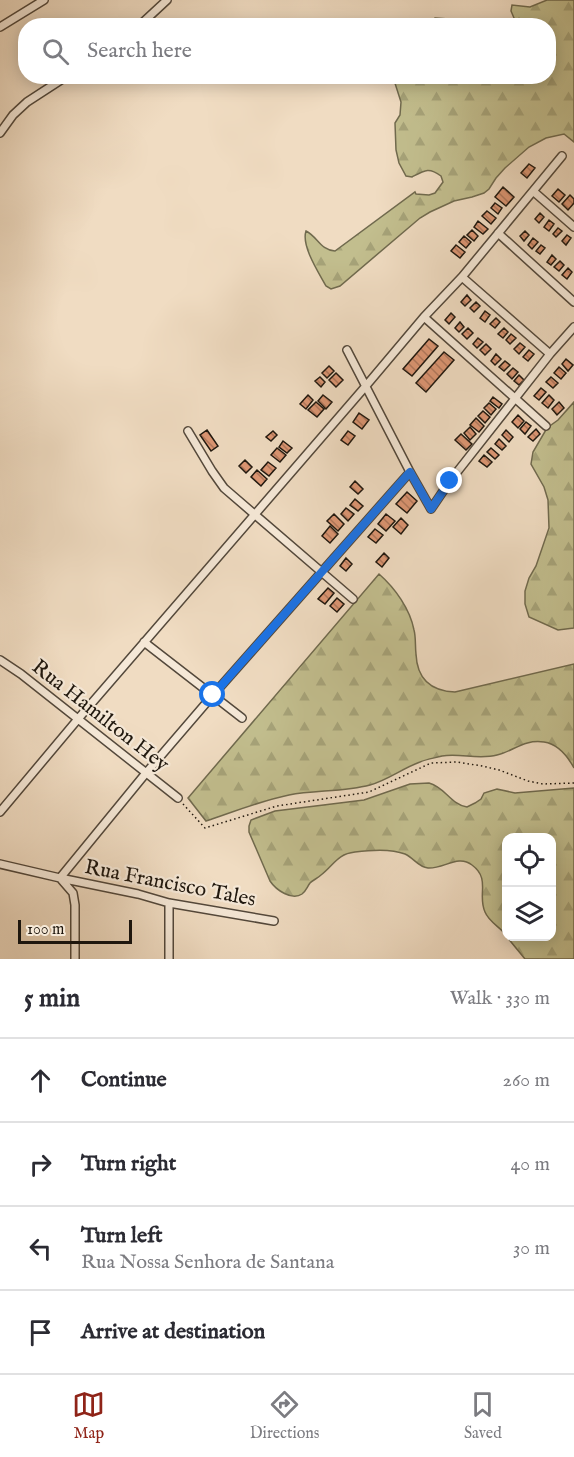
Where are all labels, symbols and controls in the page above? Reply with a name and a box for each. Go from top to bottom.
search box [18,18,556,84]
icon: search [39,35,72,68]
text: Search here [87,37,192,65]
route end [436,467,462,493]
street label: Rua Hamilton Hey [26,654,175,778]
route start [199,681,225,707]
map controls [502,833,556,941]
button: locate [502,833,556,887]
street label: Rua Francisco Tales [82,854,258,914]
button: layers [502,887,556,941]
scale bar [18,917,132,944]
text: 100 m [27,920,64,940]
text: 5 min [24,982,80,1015]
text: Walk · 330 m [450,986,550,1011]
icon: ahead [24,1064,57,1097]
text: Continue [81,1066,167,1094]
text: 260 m [503,1068,550,1093]
icon: right [24,1148,57,1181]
text: Turn right [81,1150,176,1178]
text: 40 m [511,1152,550,1177]
text: Turn left [81,1222,163,1250]
icon: left [24,1232,57,1265]
text: 30 m [513,1236,550,1261]
text: Rua Nossa Senhora de Santana [81,1250,334,1275]
icon: arrive [24,1316,57,1349]
text: Arrive at destination [81,1318,265,1346]
tab: Map [72,1388,105,1444]
tab: Directions [250,1388,319,1444]
tab: Saved [464,1388,502,1444]

